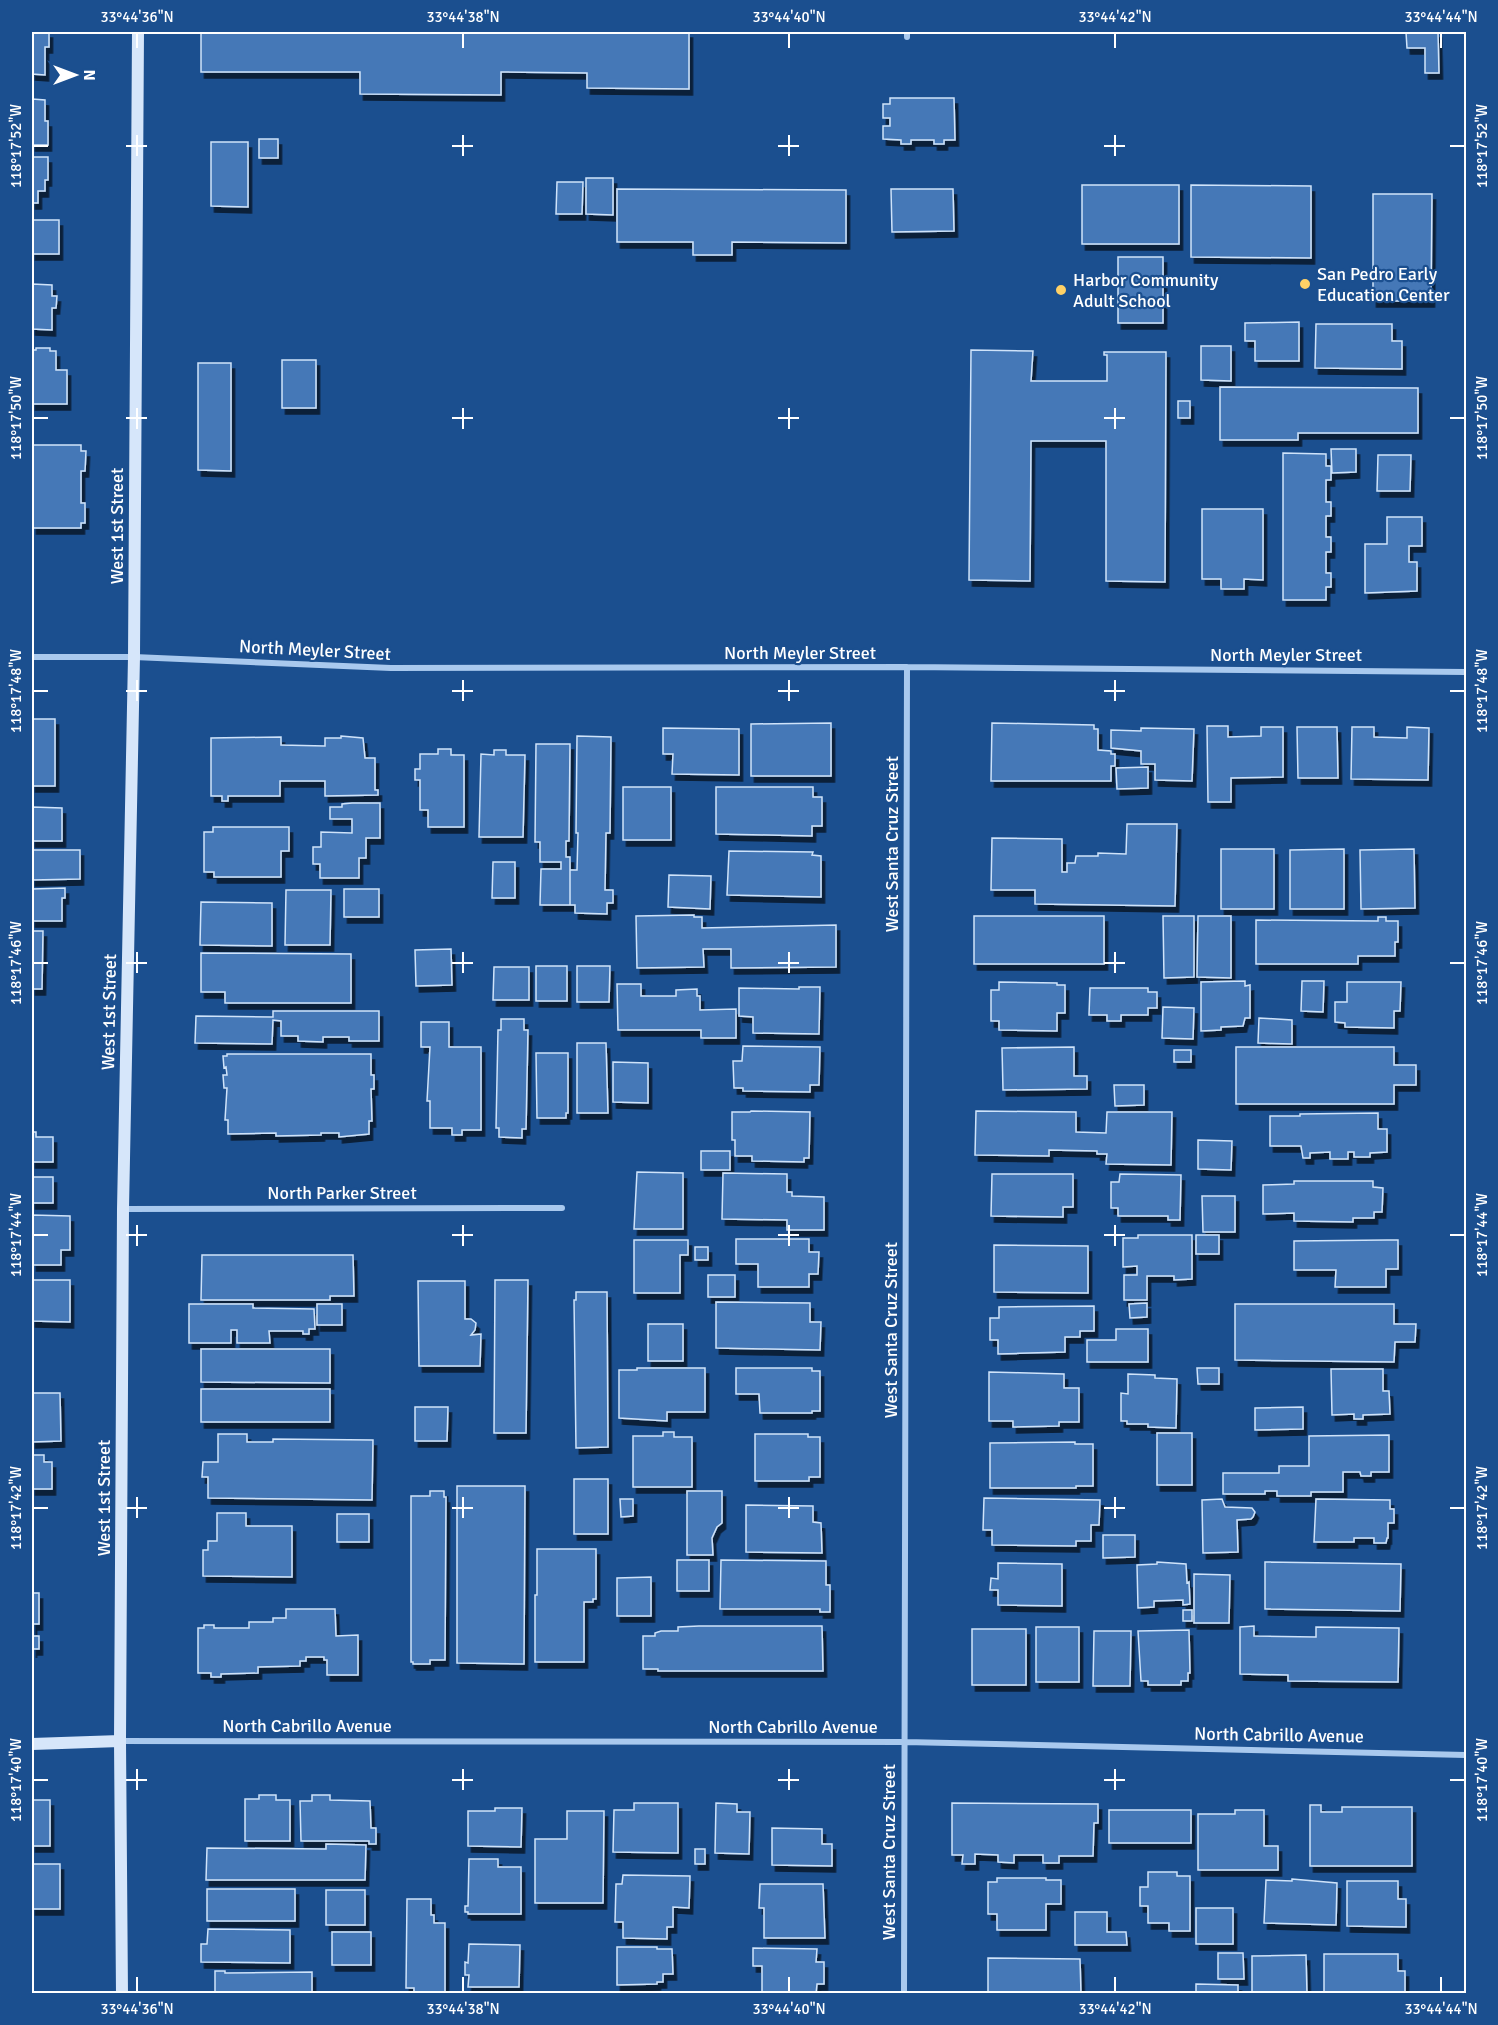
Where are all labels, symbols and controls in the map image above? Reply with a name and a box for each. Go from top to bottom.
text: 33°44'36"N [100,8,174,26]
text: 33°44'38"N [426,8,500,26]
text: 33°44'40"N [752,8,826,26]
text: 33°44'42"N [1078,8,1152,26]
text: 33°44'44"N [1404,8,1478,26]
north arrow [45,45,105,105]
text: N [79,69,99,81]
text: 118°17'52"W [7,104,25,188]
text: 118°17'52"W [1473,104,1491,188]
place label: San Pedro Early Education Center [1317,263,1450,306]
place label: Harbor Community Adult School [1073,269,1219,312]
marker: San Pedro Early Education Center [1298,277,1312,291]
marker: Harbor Community Adult School [1054,283,1068,297]
text: 118°17'50"W [7,376,25,460]
text: 118°17'50"W [1473,376,1491,460]
street label: West 1st Street [106,468,128,584]
street label: North Meyler Street [239,635,391,665]
street label: North Meyler Street [724,642,876,664]
street label: North Meyler Street [1210,644,1362,666]
text: 118°17'48"W [7,649,25,733]
text: 118°17'48"W [1473,649,1491,733]
street label: West Santa Cruz Street [881,756,903,932]
text: 118°17'46"W [7,921,25,1005]
text: 118°17'46"W [1473,921,1491,1005]
street label: West 1st Street [97,954,121,1070]
street label: North Parker Street [267,1182,417,1204]
text: 118°17'44"W [7,1193,25,1277]
text: 118°17'44"W [1473,1193,1491,1277]
street label: West Santa Cruz Street [880,1242,902,1418]
street label: West 1st Street [93,1440,115,1556]
text: 118°17'42"W [7,1466,25,1550]
text: 118°17'42"W [1473,1466,1491,1550]
street label: North Cabrillo Avenue [222,1715,392,1737]
street label: North Cabrillo Avenue [708,1716,878,1738]
street label: North Cabrillo Avenue [1194,1723,1364,1747]
text: 118°17'40"W [7,1738,25,1822]
text: 118°17'40"W [1473,1738,1491,1822]
street label: West Santa Cruz Street [878,1764,900,1940]
text: 33°44'36"N [100,2000,174,2018]
text: 33°44'38"N [426,2000,500,2018]
text: 33°44'40"N [752,2000,826,2018]
text: 33°44'42"N [1078,2000,1152,2018]
text: 33°44'44"N [1404,2000,1478,2018]

